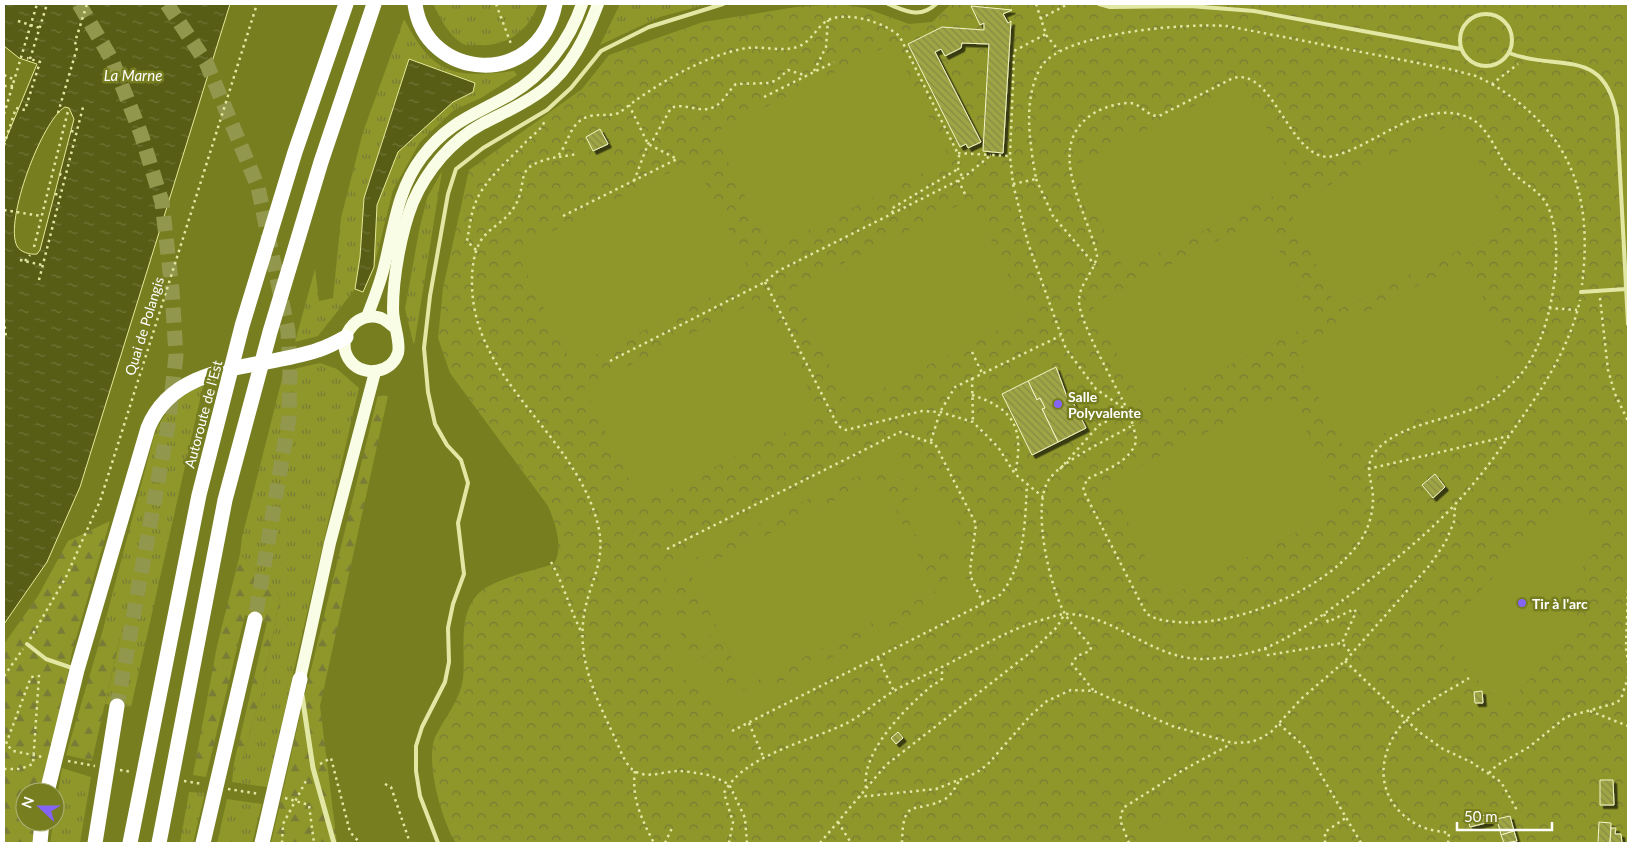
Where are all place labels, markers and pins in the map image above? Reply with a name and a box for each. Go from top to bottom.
place label: Salle Polyvalente [1068,388,1141,421]
marker: Salle Polyvalente [1052,398,1064,410]
place label: Tir à l'arc [1532,595,1588,612]
marker: Tir à l'arc [1516,597,1528,609]

